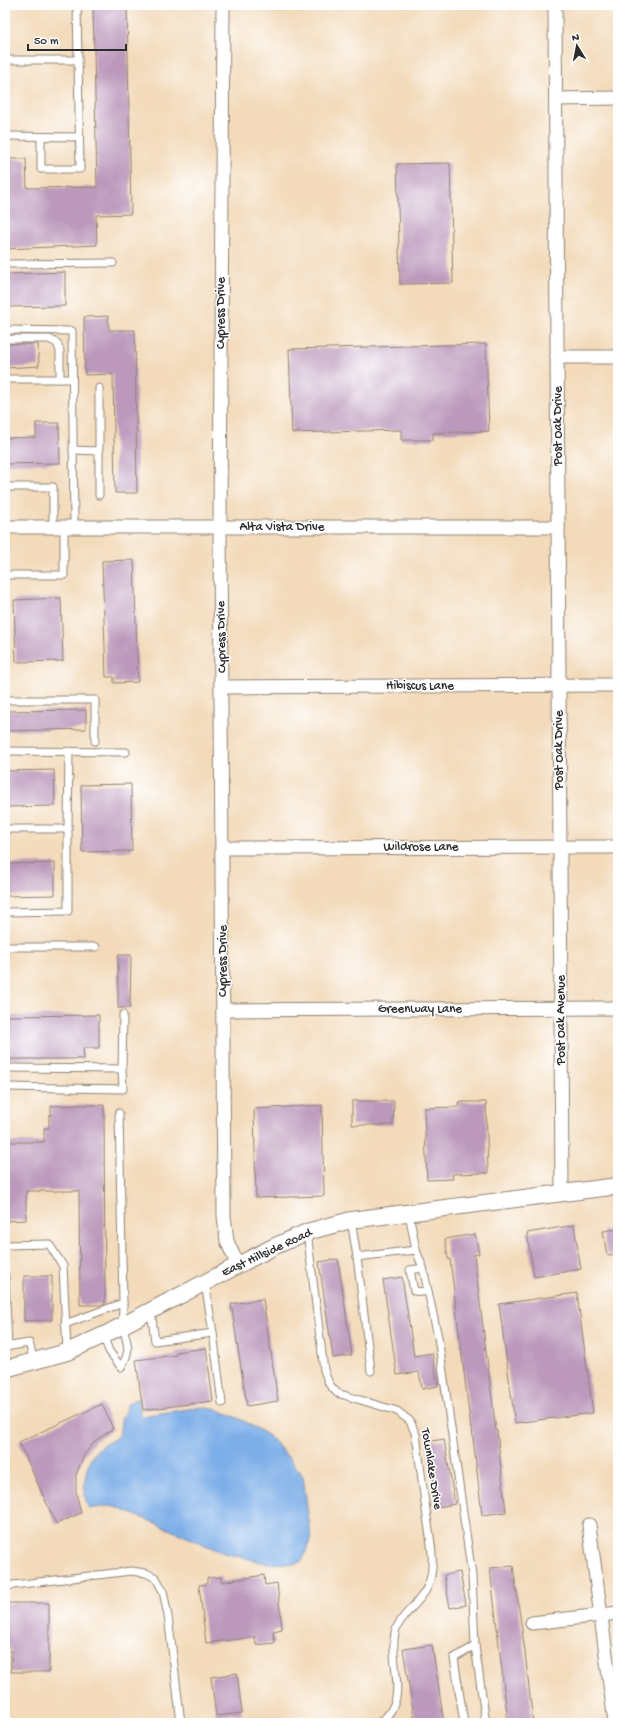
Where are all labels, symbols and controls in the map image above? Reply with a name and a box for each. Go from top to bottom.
scale bar [28,26,126,52]
north arrow [557,26,597,66]
text: N [571,32,580,45]
text: 50 m [34,35,59,49]
street label: Cypress Drive [214,277,229,349]
street label: Post Oak Drive [551,386,566,467]
street label: Alta Vista Drive [240,520,325,535]
street label: Cypress Drive [214,601,230,673]
street label: Hibiscus Lane [386,679,454,694]
street label: Post Oak Drive [552,710,567,791]
street label: Wildrose Lane [383,840,459,855]
street label: Cypress Drive [216,925,231,997]
street label: Post Oak Avenue [554,975,569,1066]
street label: Greenway Lane [378,1002,462,1017]
street label: East Hillside Road [219,1225,316,1280]
street label: Townlake Drive [417,1426,445,1511]

